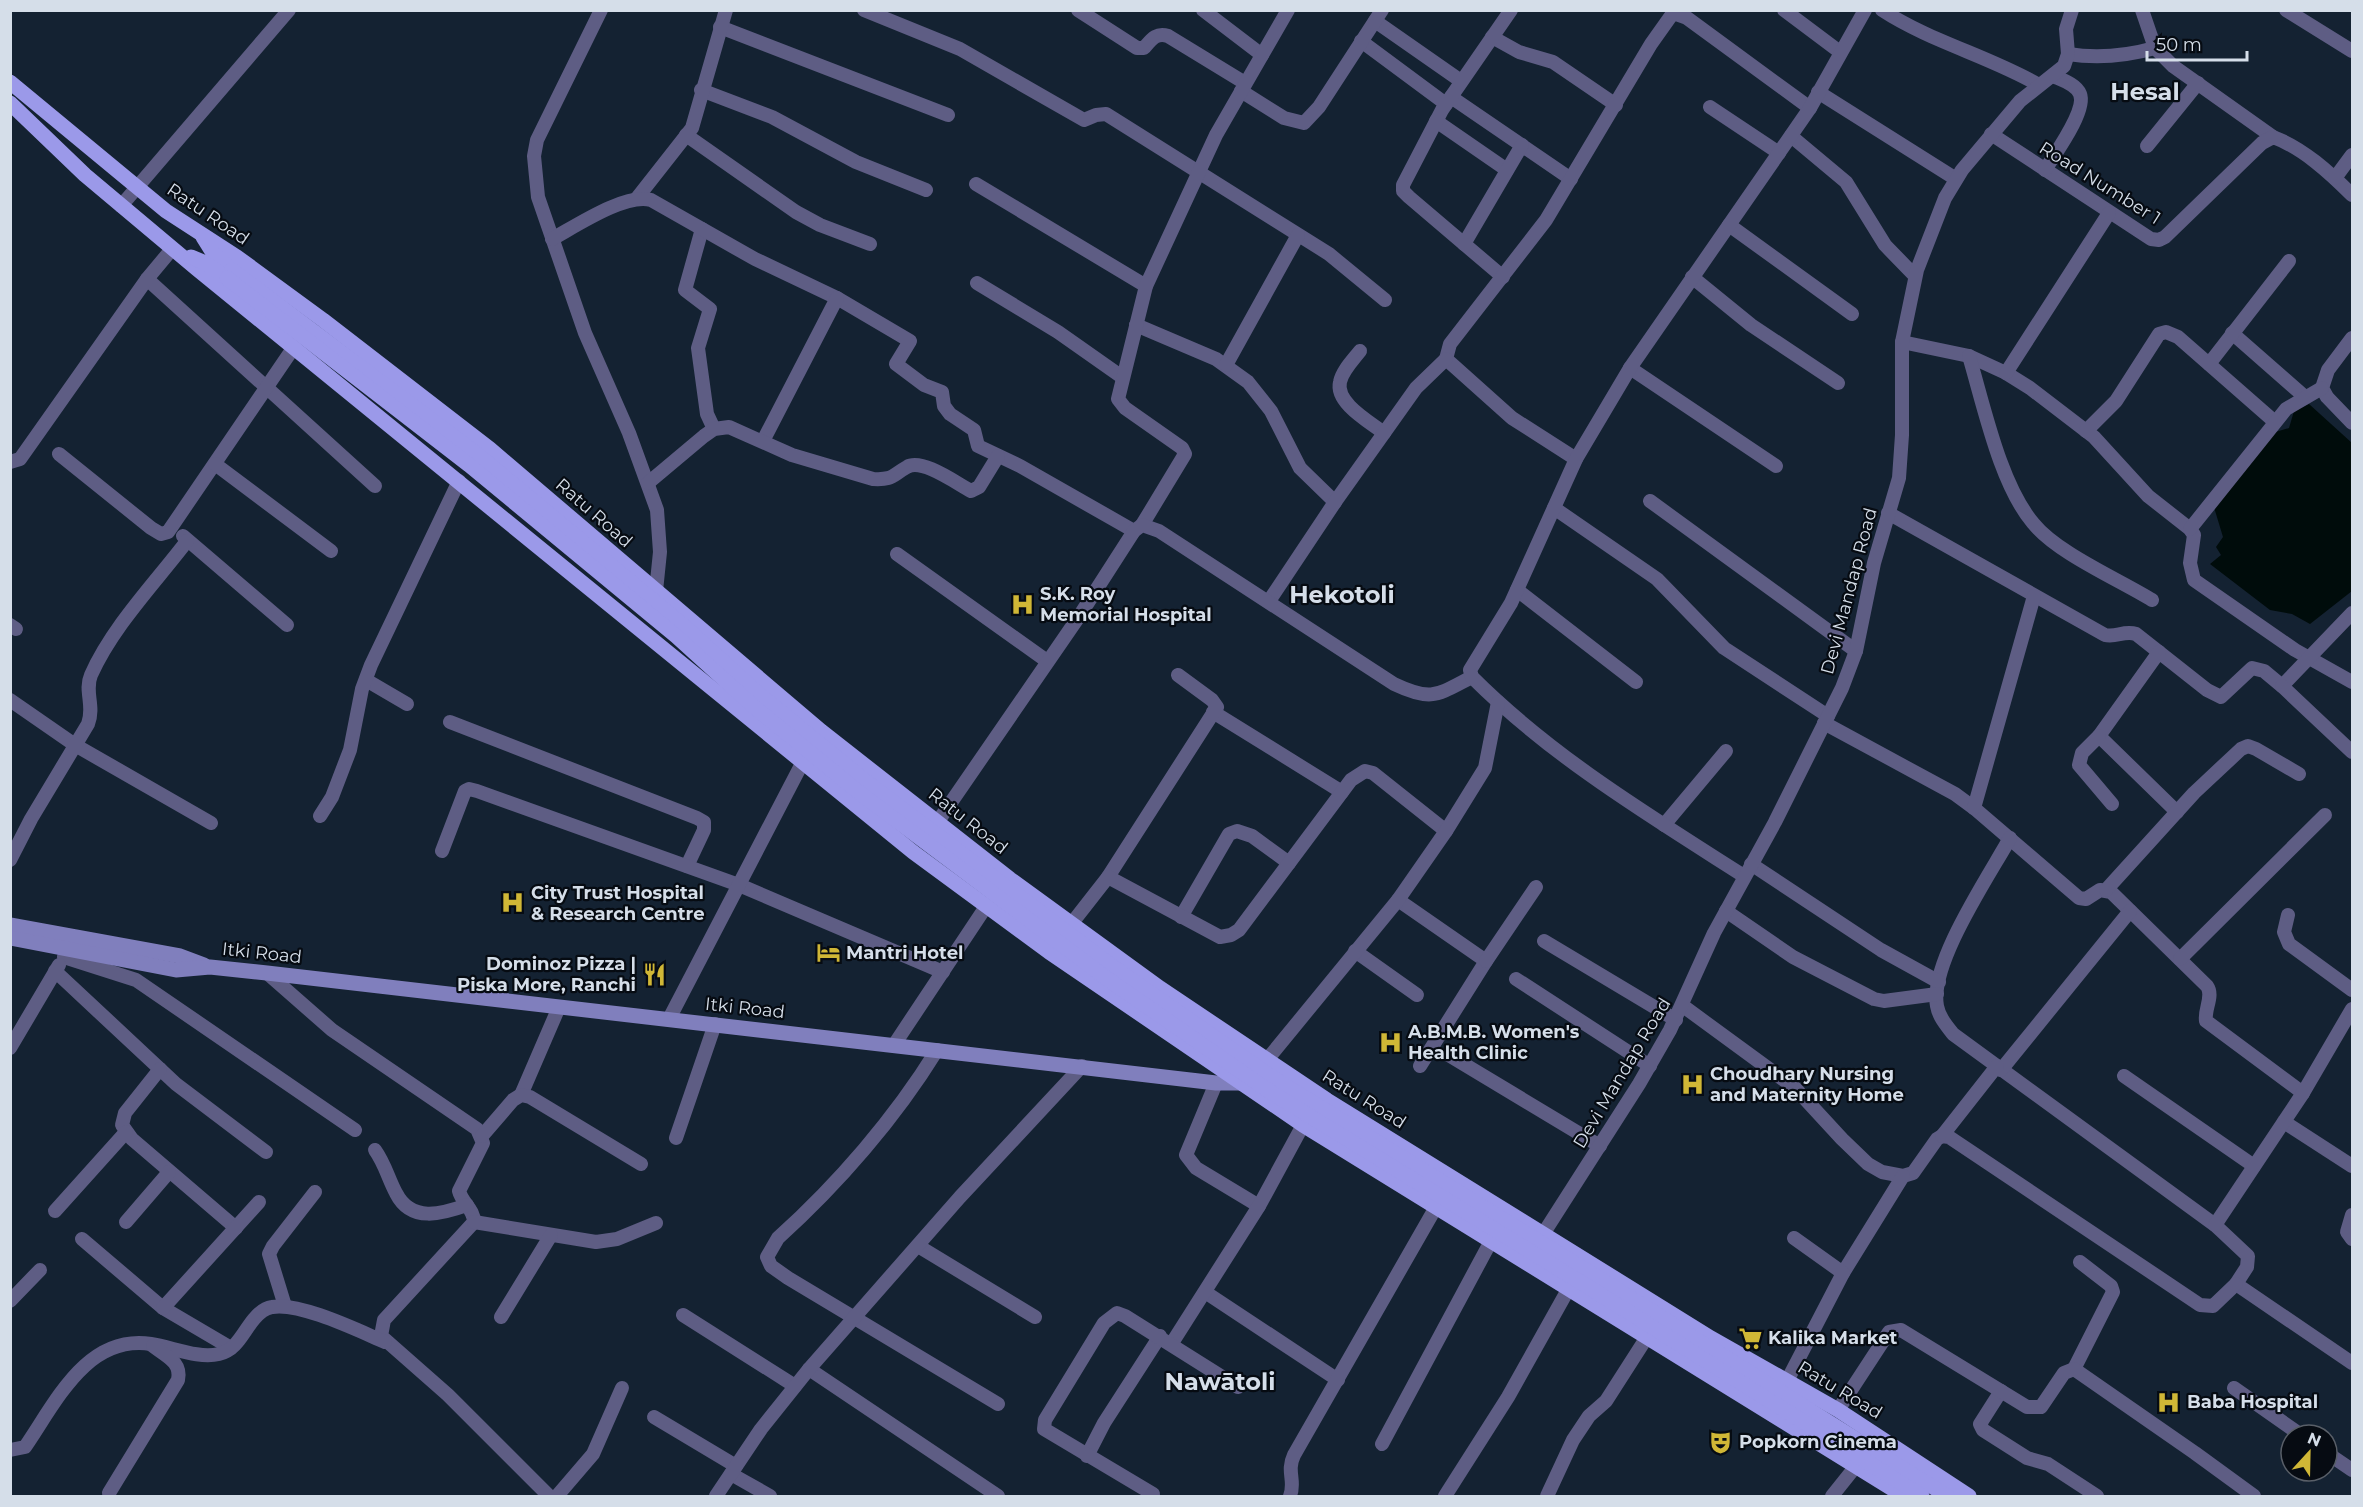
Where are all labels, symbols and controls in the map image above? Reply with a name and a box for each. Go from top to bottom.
scale bar [2147,24,2248,62]
text: 50 m [2156,34,2202,56]
district label: Hesal [2110,77,2180,106]
street label: Road Number 1 [2035,137,2165,229]
street label: Ratu Road [163,178,253,250]
street label: Ratu Road [551,474,637,552]
street label: Devi Mandap Road [1816,505,1882,677]
district label: Hekotoli [1289,580,1395,609]
place label: S.K. Roy Memorial Hospital [1040,583,1212,626]
hospital icon: S.K. Roy Memorial Hospital [1009,591,1035,617]
street label: Ratu Road [924,783,1012,859]
place label: City Trust Hospital & Research Centre [531,882,705,925]
hospital icon: City Trust Hospital & Research Centre [500,890,526,916]
street label: Itki Road [221,938,303,968]
hotel icon: Mantri Hotel [815,940,841,966]
place label: Mantri Hotel [846,942,963,964]
place label: Dominoz Pizza | Piska More, Ranchi [457,953,636,996]
restaurant icon: Dominoz Pizza | Piska More, Ranchi [641,961,667,987]
street label: Itki Road [704,993,786,1023]
street label: Devi Mandap Road [1568,994,1676,1152]
place label: A.B.M.B. Women's Health Clinic [1407,1021,1580,1064]
hospital icon: A.B.M.B. Women's Health Clinic [1377,1029,1403,1055]
place label: Choudhary Nursing and Maternity Home [1710,1063,1904,1106]
street label: Ratu Road [1318,1065,1410,1133]
hospital icon: Choudhary Nursing and Maternity Home [1679,1071,1705,1097]
supermarket icon: Kalika Market [1737,1325,1763,1351]
place label: Kalika Market [1768,1327,1898,1349]
street label: Ratu Road [1794,1356,1886,1424]
district label: Nawātoli [1165,1367,1275,1396]
hospital icon: Baba Hospital [2156,1389,2182,1415]
place label: Baba Hospital [2187,1391,2318,1413]
north arrow [2279,1423,2339,1483]
text: N [2305,1428,2324,1451]
theatre icon: Popkorn Cinema [1708,1429,1734,1455]
place label: Popkorn Cinema [1739,1431,1897,1453]

